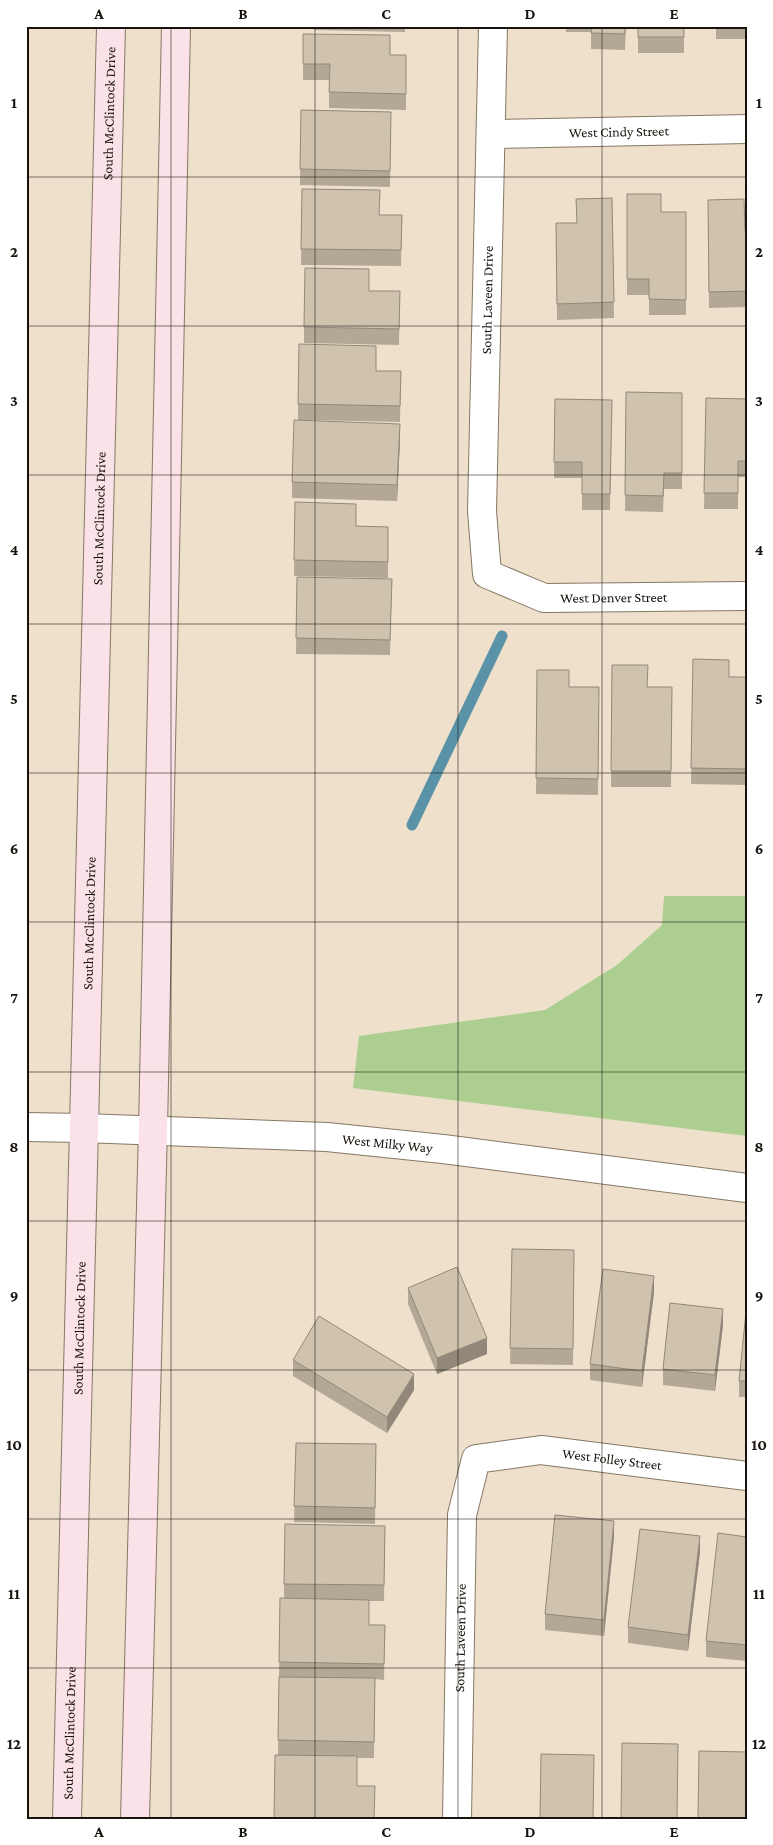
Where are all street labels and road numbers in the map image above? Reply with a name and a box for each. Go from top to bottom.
street label: South McClintock Drive [99,47,118,180]
street label: West Cindy Street [569,123,669,140]
street label: South Laveen Drive [478,246,496,354]
street label: South McClintock Drive [89,452,109,585]
street label: West Denver Street [560,589,668,606]
street label: South McClintock Drive [79,856,99,990]
street label: West Milky Way [342,1131,434,1156]
street label: South McClintock Drive [69,1261,89,1395]
street label: West Folley Street [561,1445,663,1473]
street label: South Laveen Drive [451,1584,469,1692]
street label: South McClintock Drive [59,1666,79,1800]

